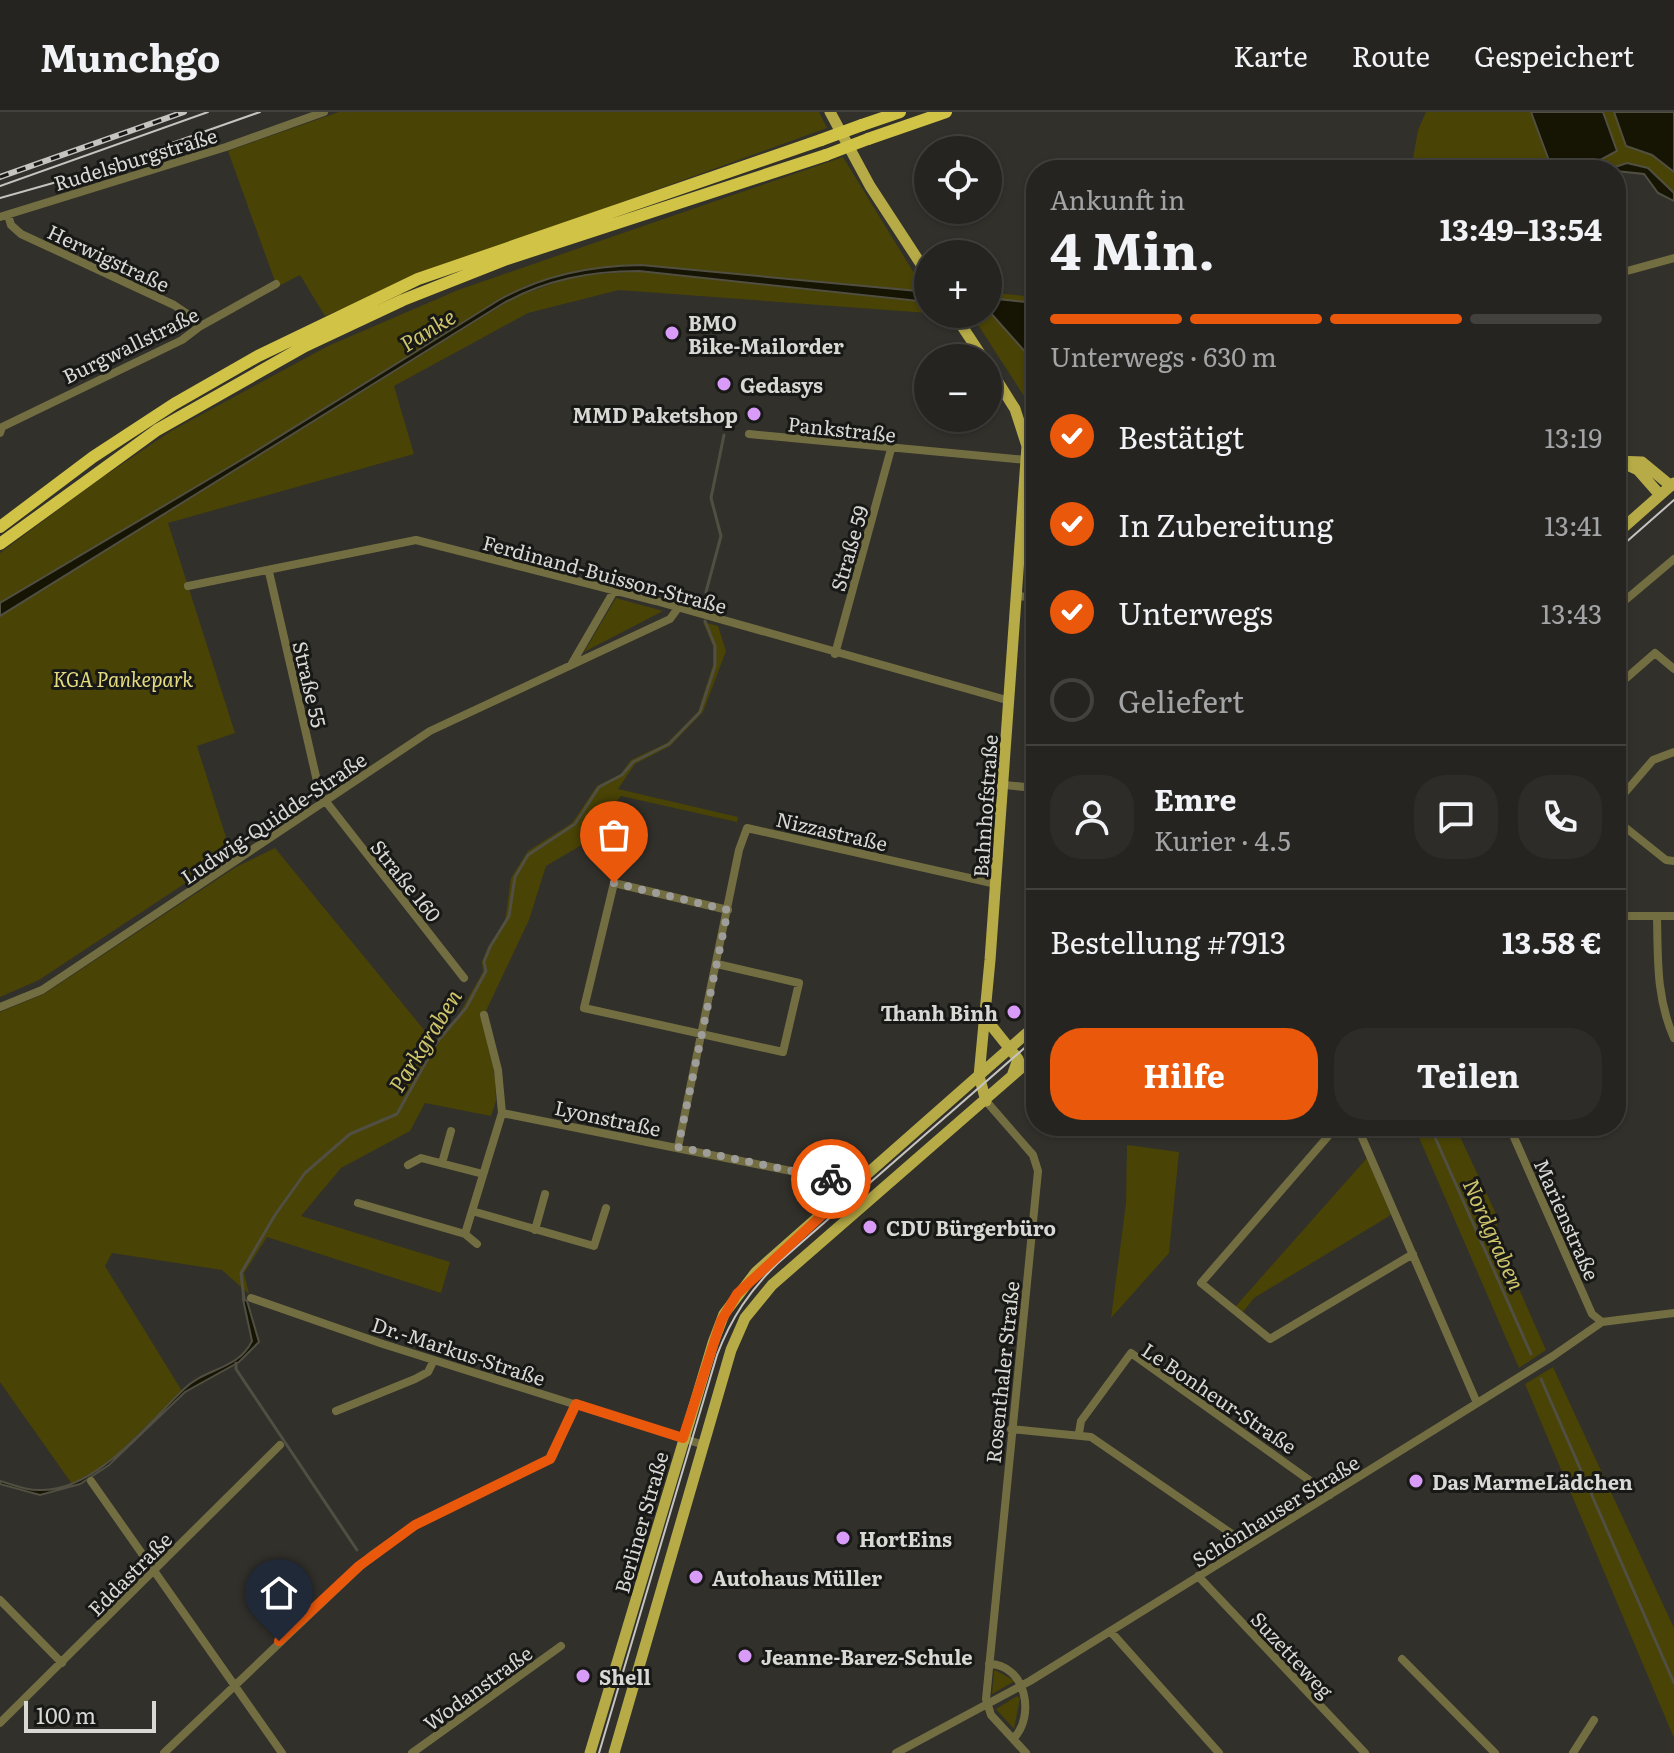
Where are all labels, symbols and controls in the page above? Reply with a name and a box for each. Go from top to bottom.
text: Munchgo [40,27,221,84]
text: Karte [1233,34,1308,76]
text: Route [1352,34,1430,76]
text: Gespeichert [1474,34,1634,76]
street label: Rudelsburgstraße [50,119,220,197]
map controls [914,136,1002,432]
button: locate [914,136,1002,224]
text: Ankunft in [1050,179,1185,218]
text: 13:49–13:54 [1440,206,1602,250]
text: 4 Min. [1050,209,1215,286]
street label: Herwigstraße [43,216,175,298]
button: + [914,240,1002,328]
street label: Burgwallstraße [57,298,203,390]
water label: Panke [393,299,461,359]
place label: BMO Bike-Mailorder [688,307,844,360]
marker: BMO Bike-Mailorder [663,324,681,342]
text: Unterwegs · 630 m [1050,336,1277,375]
button: − [914,344,1002,432]
place label: Gedasys [740,369,823,399]
marker: Gedasys [715,375,733,393]
place label: MMD Paketshop [573,399,738,429]
marker: MMD Paketshop [745,405,763,423]
street label: Pankstraße [786,407,898,449]
icon: check [1050,414,1094,458]
text: Bestätigt [1118,414,1244,458]
text: 13:19 [1544,417,1602,456]
street label: Straße 59 [821,501,875,595]
icon: check [1050,502,1094,546]
text: In Zubereitung [1118,502,1333,546]
text: 13:41 [1544,505,1602,544]
street label: Ferdinand-Buisson-Straße [480,526,730,620]
icon: check [1050,590,1094,634]
text: Unterwegs [1118,590,1273,634]
text: 13:43 [1541,593,1602,632]
street label: Straße 55 [286,638,336,730]
park label: KGA Pankepark [53,663,193,693]
text: Geliefert [1118,678,1244,722]
street label: Bahnhofstraße [964,733,1004,879]
street label: Ludwig-Quidde-Straße [174,744,372,890]
button: person [1050,775,1134,859]
button: chat [1414,775,1498,859]
button: phone [1518,775,1602,859]
text: Emre [1154,776,1236,820]
pin [580,801,648,883]
street label: Nizzastraße [773,803,891,857]
icon: bag [592,813,636,857]
text: Kurier · 4.5 [1154,820,1291,859]
street label: Straße 160 [364,832,450,928]
text: Bestellung #7913 [1050,919,1286,963]
text: 13.58 € [1502,919,1602,963]
water label: Parkgraben [379,982,469,1098]
place label: Thanh Binh [881,997,998,1027]
marker: Thanh Binh [1005,1003,1023,1021]
button: Hilfe [1050,1028,1318,1120]
button: Teilen [1334,1028,1602,1120]
street label: Lyonstraße [552,1091,664,1143]
courier [791,1139,871,1219]
street label: Marienstraße [1528,1153,1608,1285]
icon: bike [809,1157,853,1201]
water label: Nordgraben [1456,1173,1534,1295]
place label: CDU Bürgerbüro [886,1212,1056,1242]
marker: CDU Bürgerbüro [861,1218,879,1236]
street label: Rosenthaler Straße [977,1279,1025,1465]
street label: Dr.-Markus-Straße [369,1308,549,1392]
street label: Le Bonheur-Straße [1137,1334,1303,1460]
street label: Schönhauser Straße [1186,1446,1364,1574]
street label: Berliner Straße [605,1448,675,1596]
place label: Das MarmeLädchen [1432,1466,1633,1496]
marker: Das MarmeLädchen [1407,1472,1425,1490]
place label: HortEins [859,1523,952,1553]
street label: Eddastraße [80,1524,178,1622]
marker: HortEins [834,1529,852,1547]
pin [245,1559,313,1641]
place label: Autohaus Müller [712,1562,882,1592]
marker: Autohaus Müller [687,1568,705,1586]
icon: home [257,1571,301,1615]
street label: Suzetteweg [1245,1604,1342,1705]
street label: Wodanstraße [416,1637,538,1737]
place label: Jeanne-Barez-Schule [761,1641,973,1671]
marker: Jeanne-Barez-Schule [736,1647,754,1665]
place label: Shell [599,1661,651,1691]
marker: Shell [574,1667,592,1685]
scale bar [24,1697,156,1733]
text: 100 m [36,1698,96,1731]

